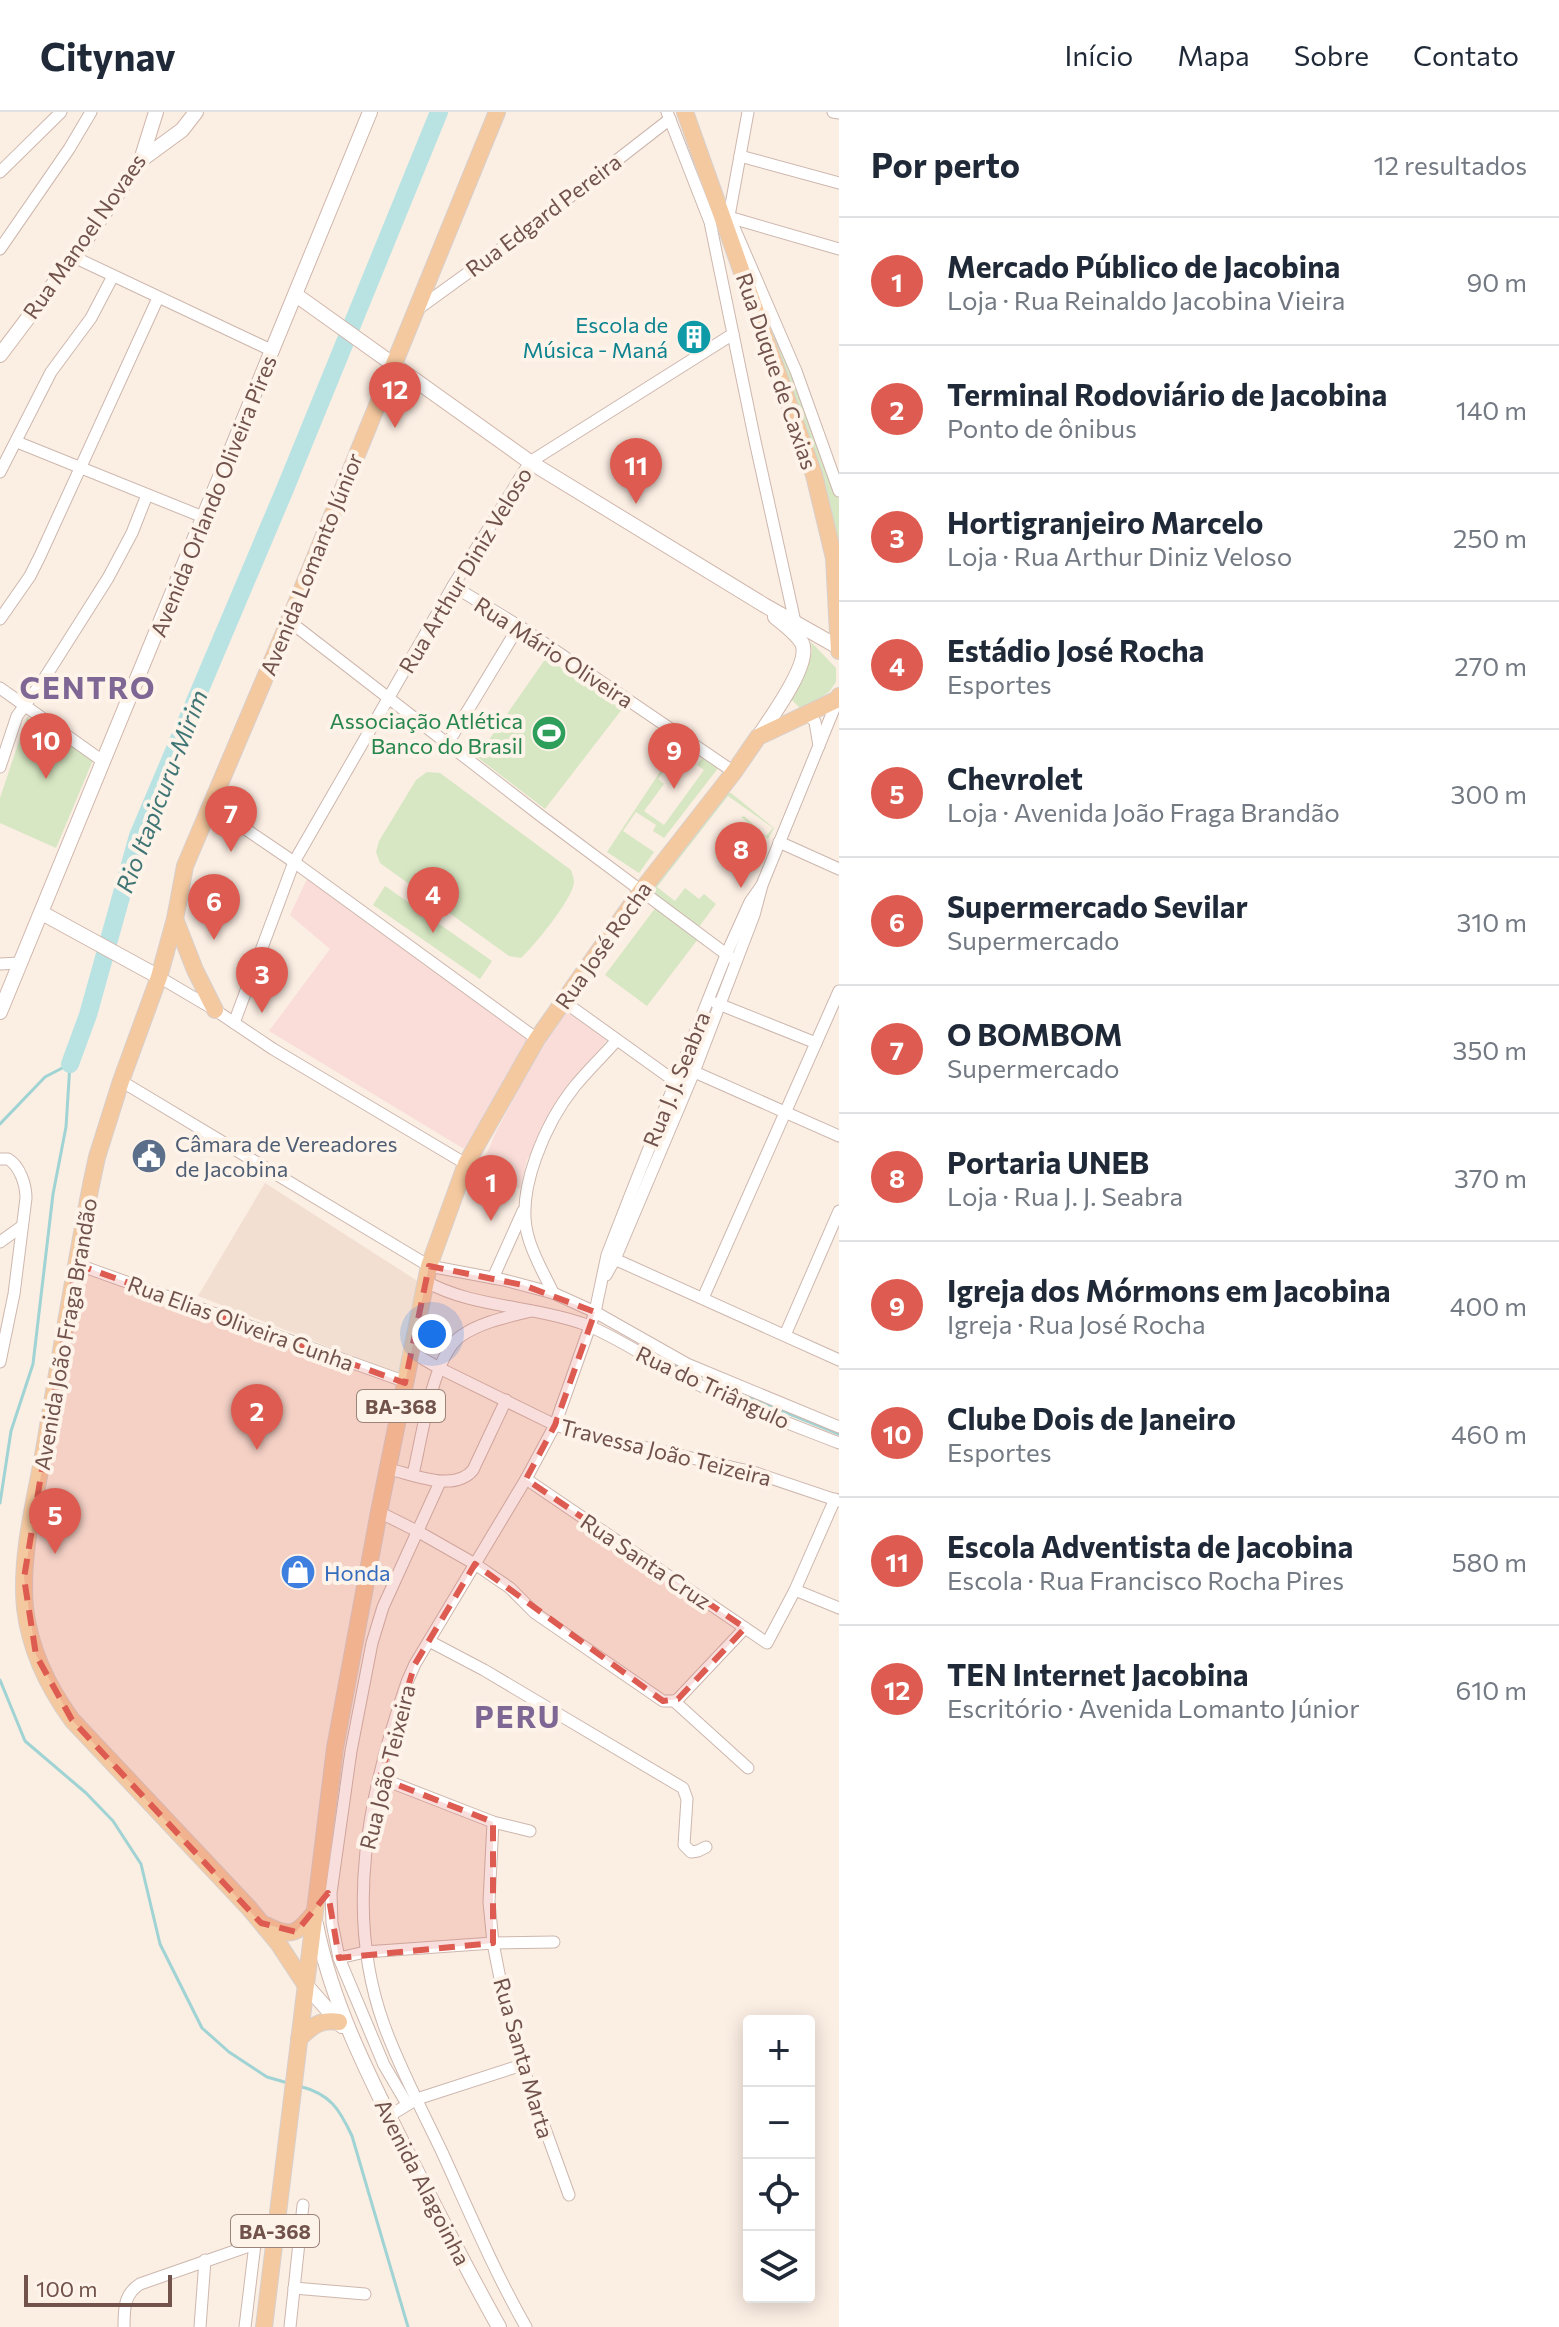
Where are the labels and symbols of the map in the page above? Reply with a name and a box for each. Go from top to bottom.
street label: Rua Manoel Novaes [17,148,151,324]
street label: Rua Edgard Pereira [460,148,626,282]
street label: Rua Duque de Caxias [731,269,823,473]
place label: Escola de Música - Maná [523,311,668,363]
building icon: Escola de Música - Maná [675,318,713,356]
street label: Avenida Orlando Oliveira Pires [144,351,282,641]
pin: 12 [369,362,421,428]
pin: 11 [610,438,662,504]
street label: Avenida Lomanto Júnior [254,449,368,679]
street label: Rua Arthur Diniz Veloso [393,462,537,678]
street label: Rua Mário Oliveira [469,591,639,713]
district label: CENTRO [20,668,156,705]
water label: Rio Itapicuru-Mirim [109,686,213,896]
place label: Associação Atlética Banco do Brasil [330,707,523,759]
pin: 10 [20,713,72,779]
sports icon: Associação Atlética Banco do Brasil [530,714,568,752]
pin: 9 [648,723,700,789]
pin: 7 [205,786,257,852]
pin: 8 [715,822,767,888]
pin: 4 [407,867,459,933]
pin: 6 [188,874,240,940]
street label: Rua José Rocha [549,876,657,1014]
pin: 3 [236,947,288,1013]
street label: Rua J. J. Seabra [637,1007,715,1151]
place label: Câmara de Vereadores de Jacobina [175,1130,398,1182]
public building icon: Câmara de Vereadores de Jacobina [130,1137,168,1175]
pin: 1 [465,1155,517,1221]
street label: Avenida João Fraga Brandão [28,1196,102,1472]
street label: Rua Elias Oliveira Cunha [124,1270,358,1376]
your location [412,1314,452,1354]
street label: Rua do Triângulo [632,1340,794,1434]
pin: 2 [231,1384,283,1450]
road number: BA-368 [357,1390,445,1422]
street label: Travessa João Teizeira [558,1413,774,1491]
pin: 5 [29,1488,81,1554]
street label: Rua Santa Cruz [576,1507,716,1615]
shop icon: Honda [279,1553,317,1591]
place label: Honda [324,1559,390,1586]
street label: Rua João Teixeira [353,1682,421,1852]
district label: PERU [474,1697,562,1734]
street label: Rua Santa Marta [488,1974,560,2142]
street label: Avenida Alagoinha [369,2094,477,2270]
road number: BA-368 [231,2215,319,2247]
scale bar [24,2271,172,2307]

